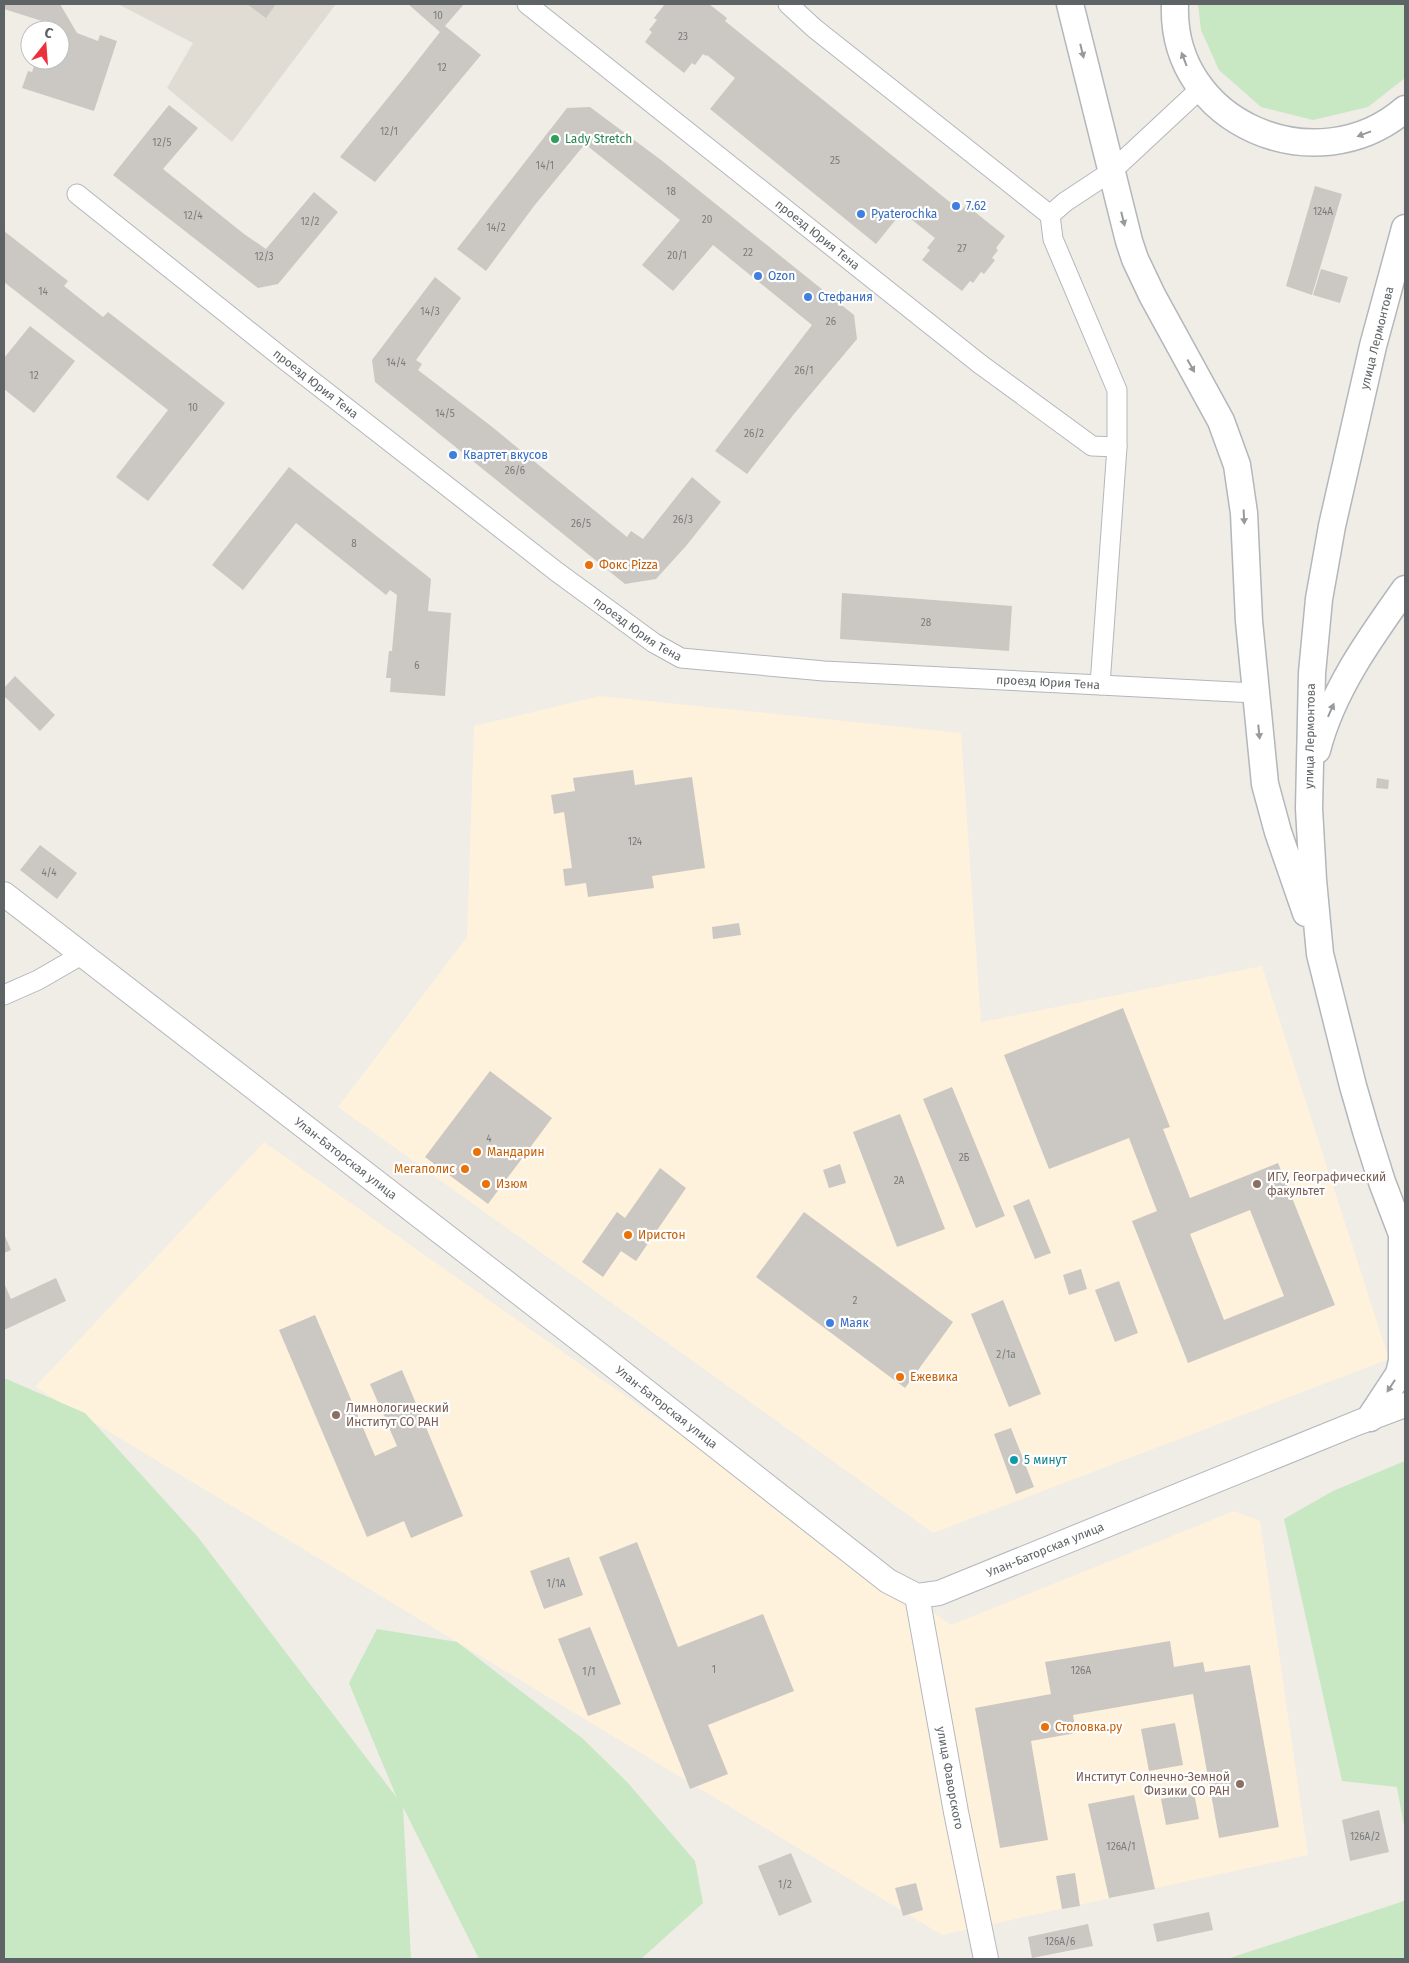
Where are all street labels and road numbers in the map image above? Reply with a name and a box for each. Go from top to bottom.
street label: проезд Юрия Тена [772,197,863,273]
street label: улица Лермонтова [1357,285,1397,391]
street label: проезд Юрия Тена [270,346,361,421]
street label: проезд Юрия Тена [591,594,684,664]
street label: проезд Юрия Тена [996,673,1100,692]
street label: улица Лермонтова [1302,683,1318,789]
street label: Улан-Баторская улица [292,1114,400,1202]
street label: Улан-Баторская улица [613,1363,720,1451]
street label: Улан-Баторская улица [984,1520,1106,1580]
street label: улица Фаворского [934,1725,966,1831]

